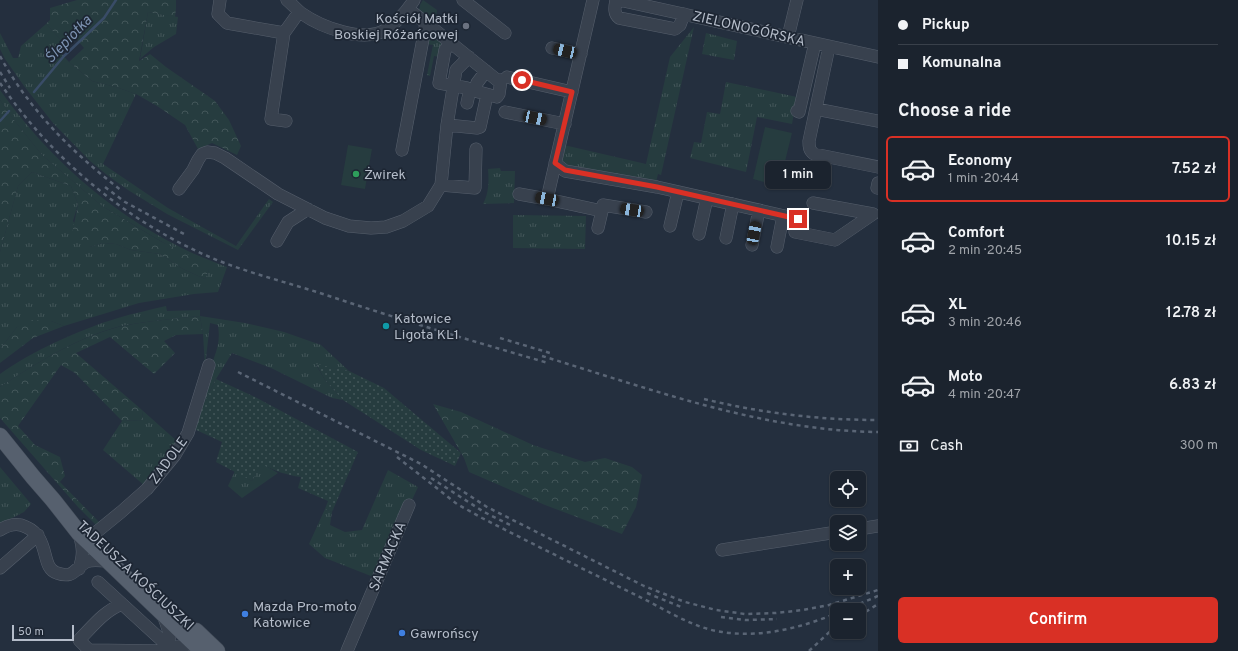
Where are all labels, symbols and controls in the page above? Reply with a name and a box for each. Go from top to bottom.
street label: ZIELONOGÓRSKA [691,7,807,51]
water label: Ślepiotka [40,10,97,68]
place label: Kościół Matki Boskiej Różańcowej [334,11,458,44]
text: Pickup [922,16,970,35]
marker: Kościół Matki Boskiej Różańcowej [461,21,471,31]
car [552,42,578,60]
text: Komunalna [922,54,1001,73]
route start [513,71,531,89]
text: Choose a ride [898,100,1011,123]
car [522,110,548,126]
icon: car [900,151,936,187]
text: Economy [948,152,1012,171]
text: 7.52 zł [1172,160,1216,179]
callout: 1 min [765,161,831,189]
place label: Żwirek [364,166,406,184]
text: 1 min [783,167,813,183]
marker: Żwirek [351,169,361,179]
text: 1 min · 20:44 [948,171,1019,187]
car [534,191,560,207]
car [619,202,645,218]
route end [789,210,807,228]
car [746,220,762,246]
icon: car [900,223,936,259]
text: Comfort [948,224,1005,243]
text: 10.15 zł [1166,232,1216,251]
text: 2 min · 20:45 [948,243,1022,259]
icon: car [900,295,936,331]
text: XL [948,296,966,315]
text: 12.78 zł [1166,304,1216,323]
place label: Katowice Ligota KL1 [394,311,459,344]
text: 3 min · 20:46 [948,315,1022,331]
marker: Katowice Ligota KL1 [381,321,391,331]
icon: car [900,367,936,403]
text: Moto [948,368,983,387]
text: 6.83 zł [1169,376,1216,395]
text: 4 min · 20:47 [948,387,1021,403]
street label: ZADOLE [146,434,192,488]
icon: cash [898,435,920,457]
text: Cash [930,437,963,456]
text: 300 m [1180,438,1218,454]
map controls [830,471,866,639]
button: locate [830,471,866,507]
button: layers [830,515,866,551]
street label: TADEUSZA KOŚCIUSZKI [73,517,197,635]
street label: SARMACKA [366,519,411,594]
button: + [830,559,866,595]
button: Confirm [898,597,1218,643]
place label: Mazda Pro-moto Katowice [253,599,357,632]
button: − [830,603,866,639]
marker: Mazda Pro-moto Katowice [240,609,250,619]
scale bar [12,623,74,642]
text: 50 m [18,625,44,639]
place label: Gawrońscy [410,626,479,643]
marker: Gawrońscy [397,628,407,638]

